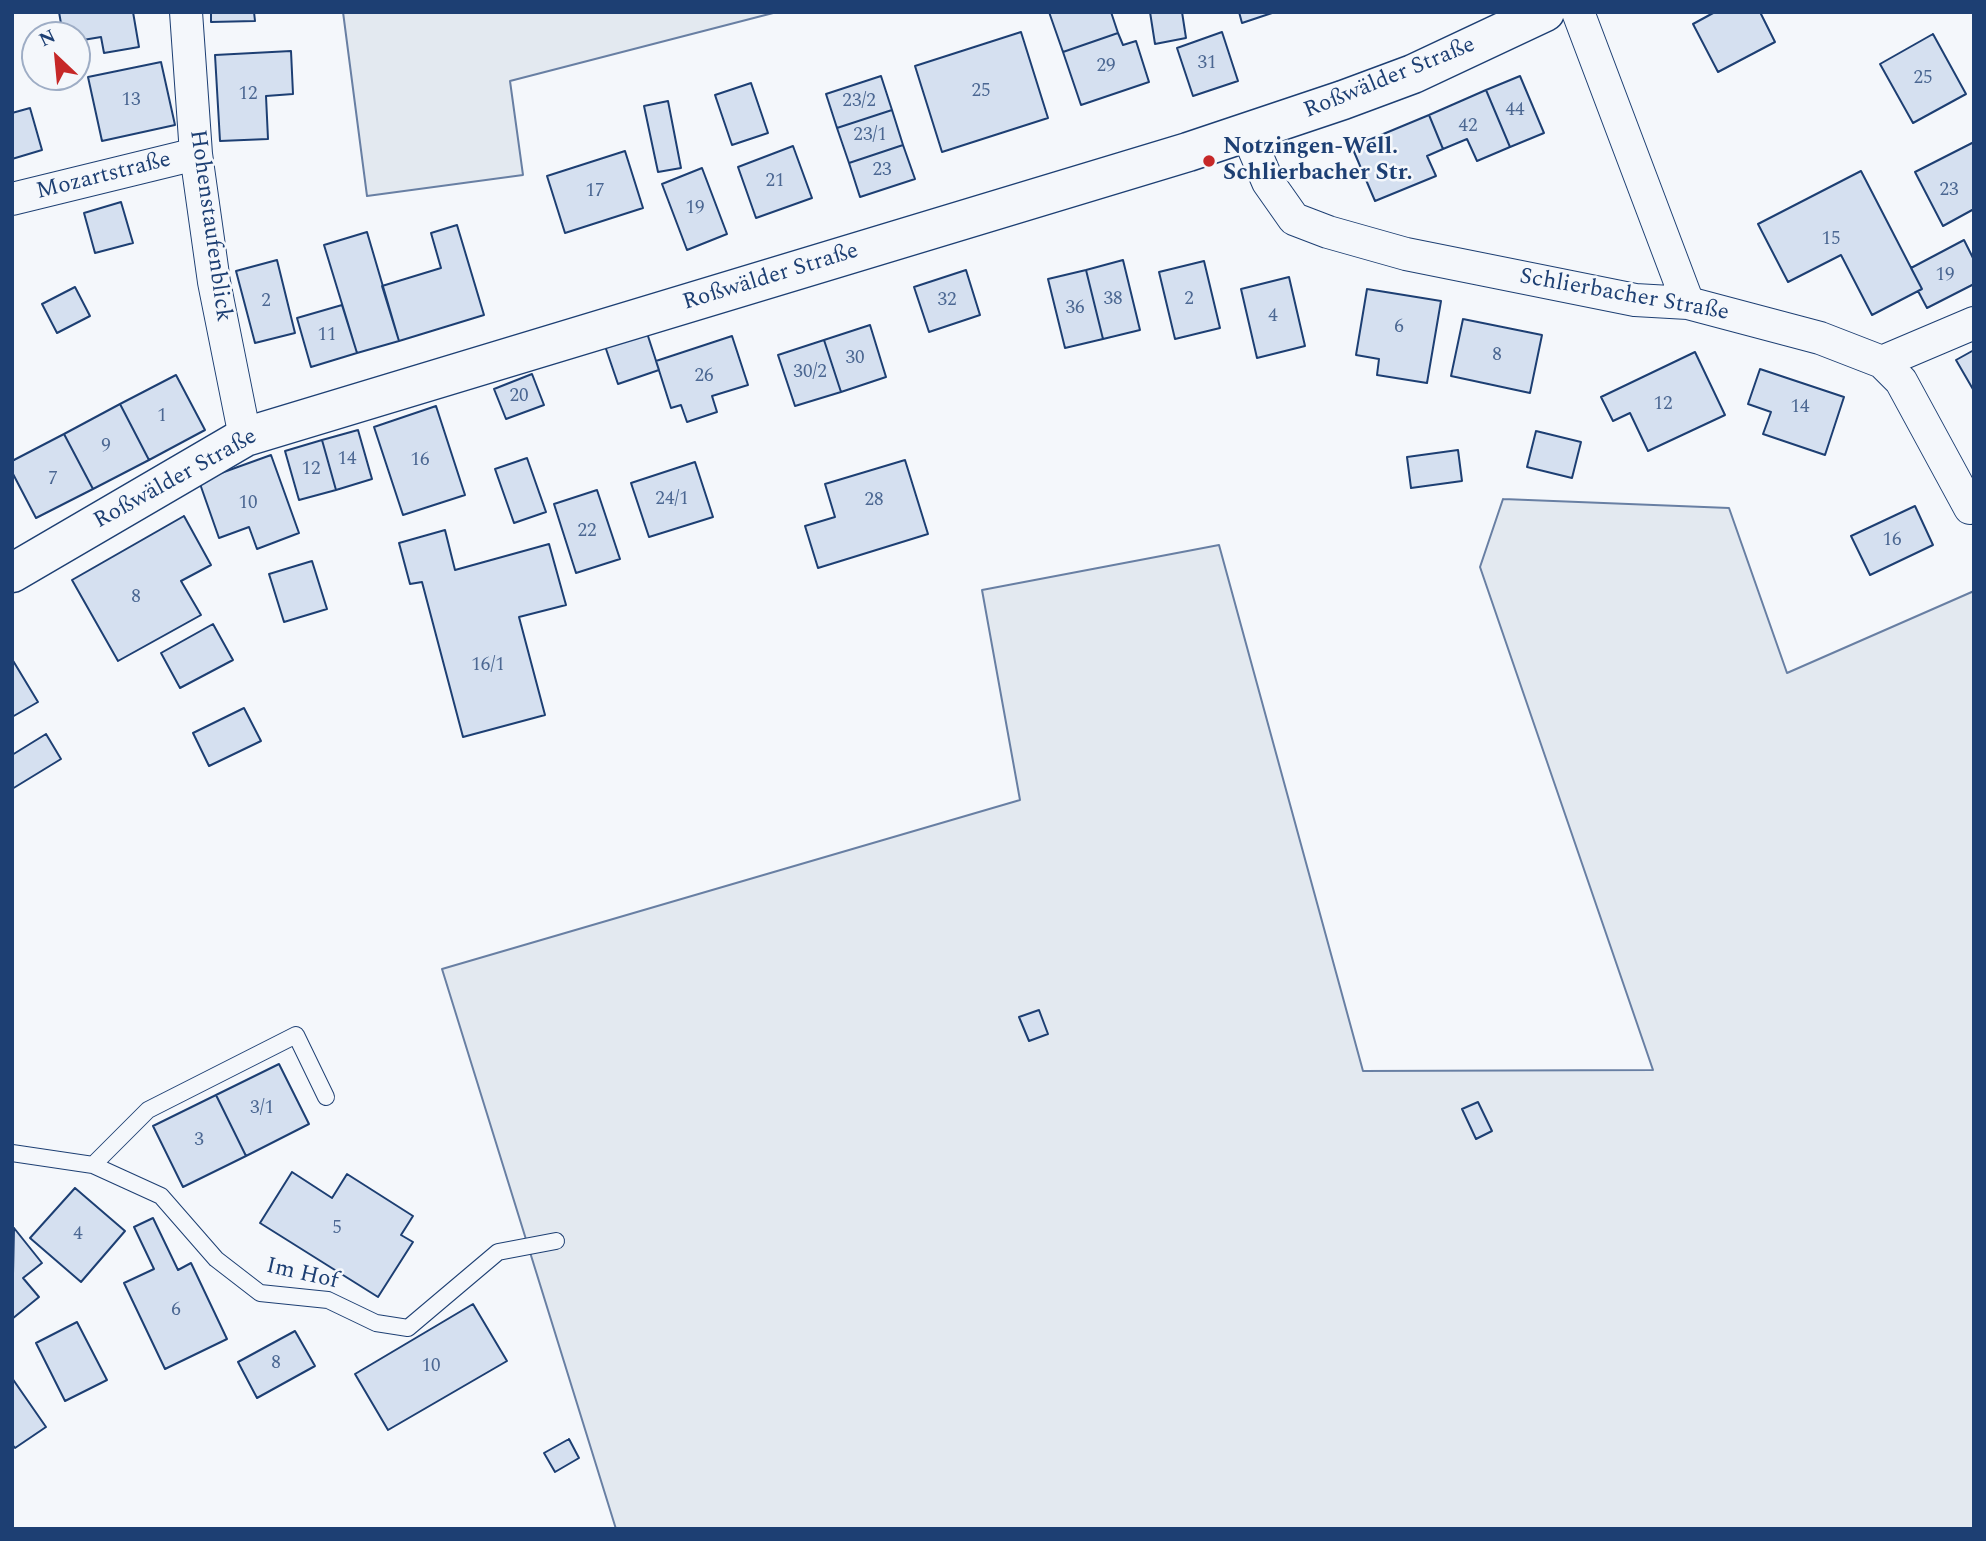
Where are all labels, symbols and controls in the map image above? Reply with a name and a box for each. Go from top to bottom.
north arrow [21,21,91,91]
text: N [34,22,61,55]
street label: Roßwälder Straße [1300,32,1480,126]
house number: 31 [1198,53,1216,75]
house number: 29 [1097,56,1115,78]
house number: 25 [1914,68,1932,90]
house number: 25 [972,81,990,103]
house number: 12 [239,84,257,106]
house number: 13 [122,90,140,112]
house number: 23/2 [842,91,876,113]
house number: 44 [1506,100,1524,122]
house number: 42 [1459,116,1477,138]
house number: 23/1 [853,125,887,147]
street label: Hohenstaufenblick [182,128,236,324]
place label: Notzingen-Well. Schlierbacher Str. [1223,134,1413,188]
street label: Mozartstraße [34,147,174,207]
marker: Notzingen-Well. Schlierbacher Str. [1201,153,1217,169]
house number: 23 [873,160,891,182]
house number: 21 [766,171,784,193]
house number: 23 [1940,180,1958,202]
house number: 17 [586,181,604,203]
house number: 19 [686,198,704,220]
house number: 15 [1822,229,1840,251]
street label: Roßwälder Straße [680,238,862,318]
street label: Schlierbacher Straße [1517,264,1731,328]
house number: 19 [1936,265,1954,287]
house number: 38 [1104,289,1122,311]
house number: 2 [1184,289,1194,311]
house number: 32 [938,290,956,312]
house number: 2 [261,291,271,313]
house number: 36 [1066,298,1084,320]
house number: 4 [1268,306,1278,328]
house number: 6 [1394,317,1404,339]
house number: 11 [318,325,336,347]
house number: 8 [1492,345,1502,367]
house number: 30 [846,348,864,370]
house number: 30/2 [793,362,827,384]
house number: 26 [695,366,713,388]
house number: 20 [510,386,528,408]
house number: 12 [1654,394,1672,416]
house number: 14 [1791,397,1809,419]
house number: 1 [157,406,167,428]
street label: Roßwälder Straße [90,424,262,536]
house number: 9 [101,436,111,458]
house number: 14 [338,449,356,471]
house number: 16 [411,450,429,472]
house number: 12 [302,459,320,481]
house number: 7 [48,469,58,491]
house number: 24/1 [655,489,689,511]
house number: 28 [865,490,883,512]
house number: 10 [239,493,257,515]
house number: 22 [578,521,596,543]
house number: 16 [1883,530,1901,552]
house number: 8 [131,587,141,609]
house number: 16/1 [471,655,505,677]
house number: 3/1 [250,1098,274,1120]
house number: 3 [194,1130,204,1152]
house number: 5 [332,1218,342,1240]
house number: 4 [73,1224,83,1246]
street label: Im Hof [263,1253,341,1297]
house number: 6 [171,1300,181,1322]
house number: 8 [271,1353,281,1375]
house number: 10 [422,1356,440,1378]

